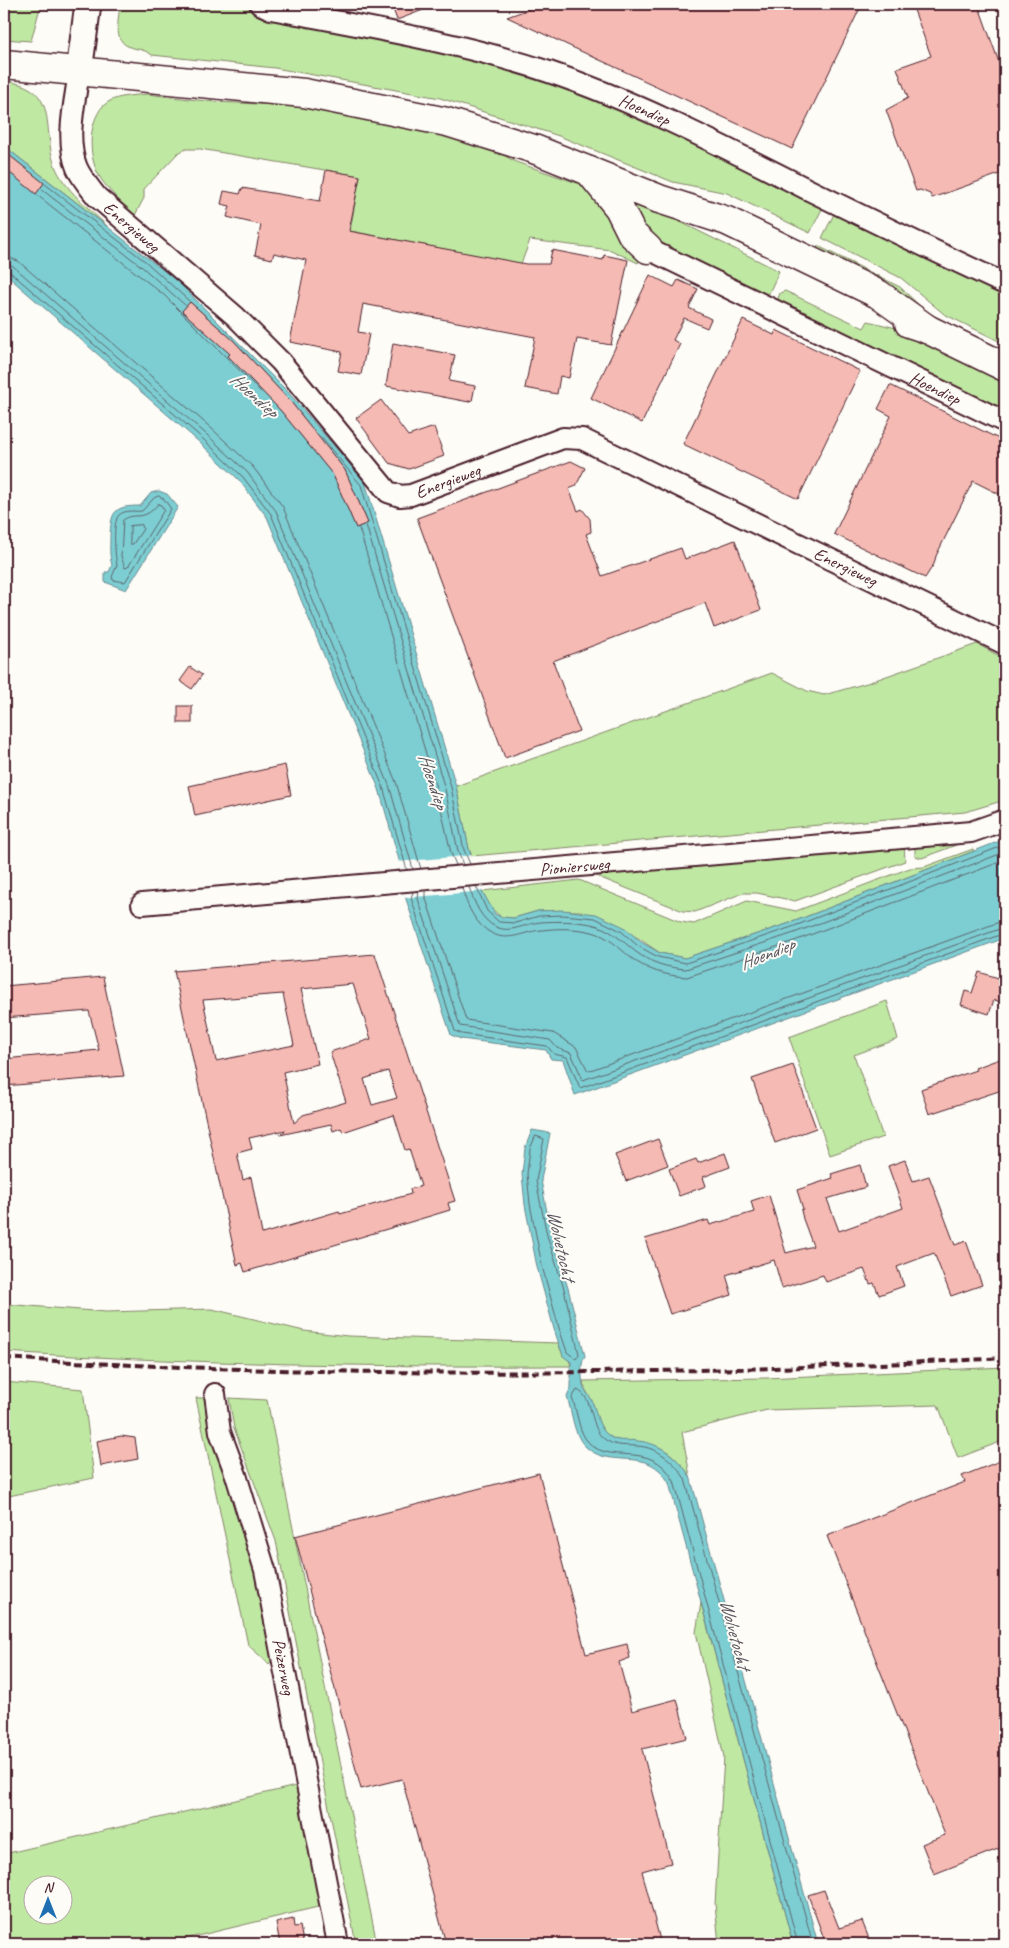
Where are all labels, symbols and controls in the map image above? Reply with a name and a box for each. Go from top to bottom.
street label: Hoendiep [616,89,675,131]
street label: Energieweg [99,196,165,258]
water label: Hoendiep [225,367,285,425]
street label: Hoendiep [906,367,965,410]
street label: Energieweg [412,459,484,503]
street label: Energieweg [810,542,882,592]
water label: Hoendiep [413,750,454,814]
street label: Pioniersweg [539,852,612,880]
water label: Hoendiep [736,932,800,975]
water label: Wolvetocht [541,1208,582,1287]
water label: Wolvetocht [714,1597,757,1676]
street label: Peizerweg [268,1637,300,1698]
north arrow [22,1876,72,1926]
text: N [44,1879,55,1896]

